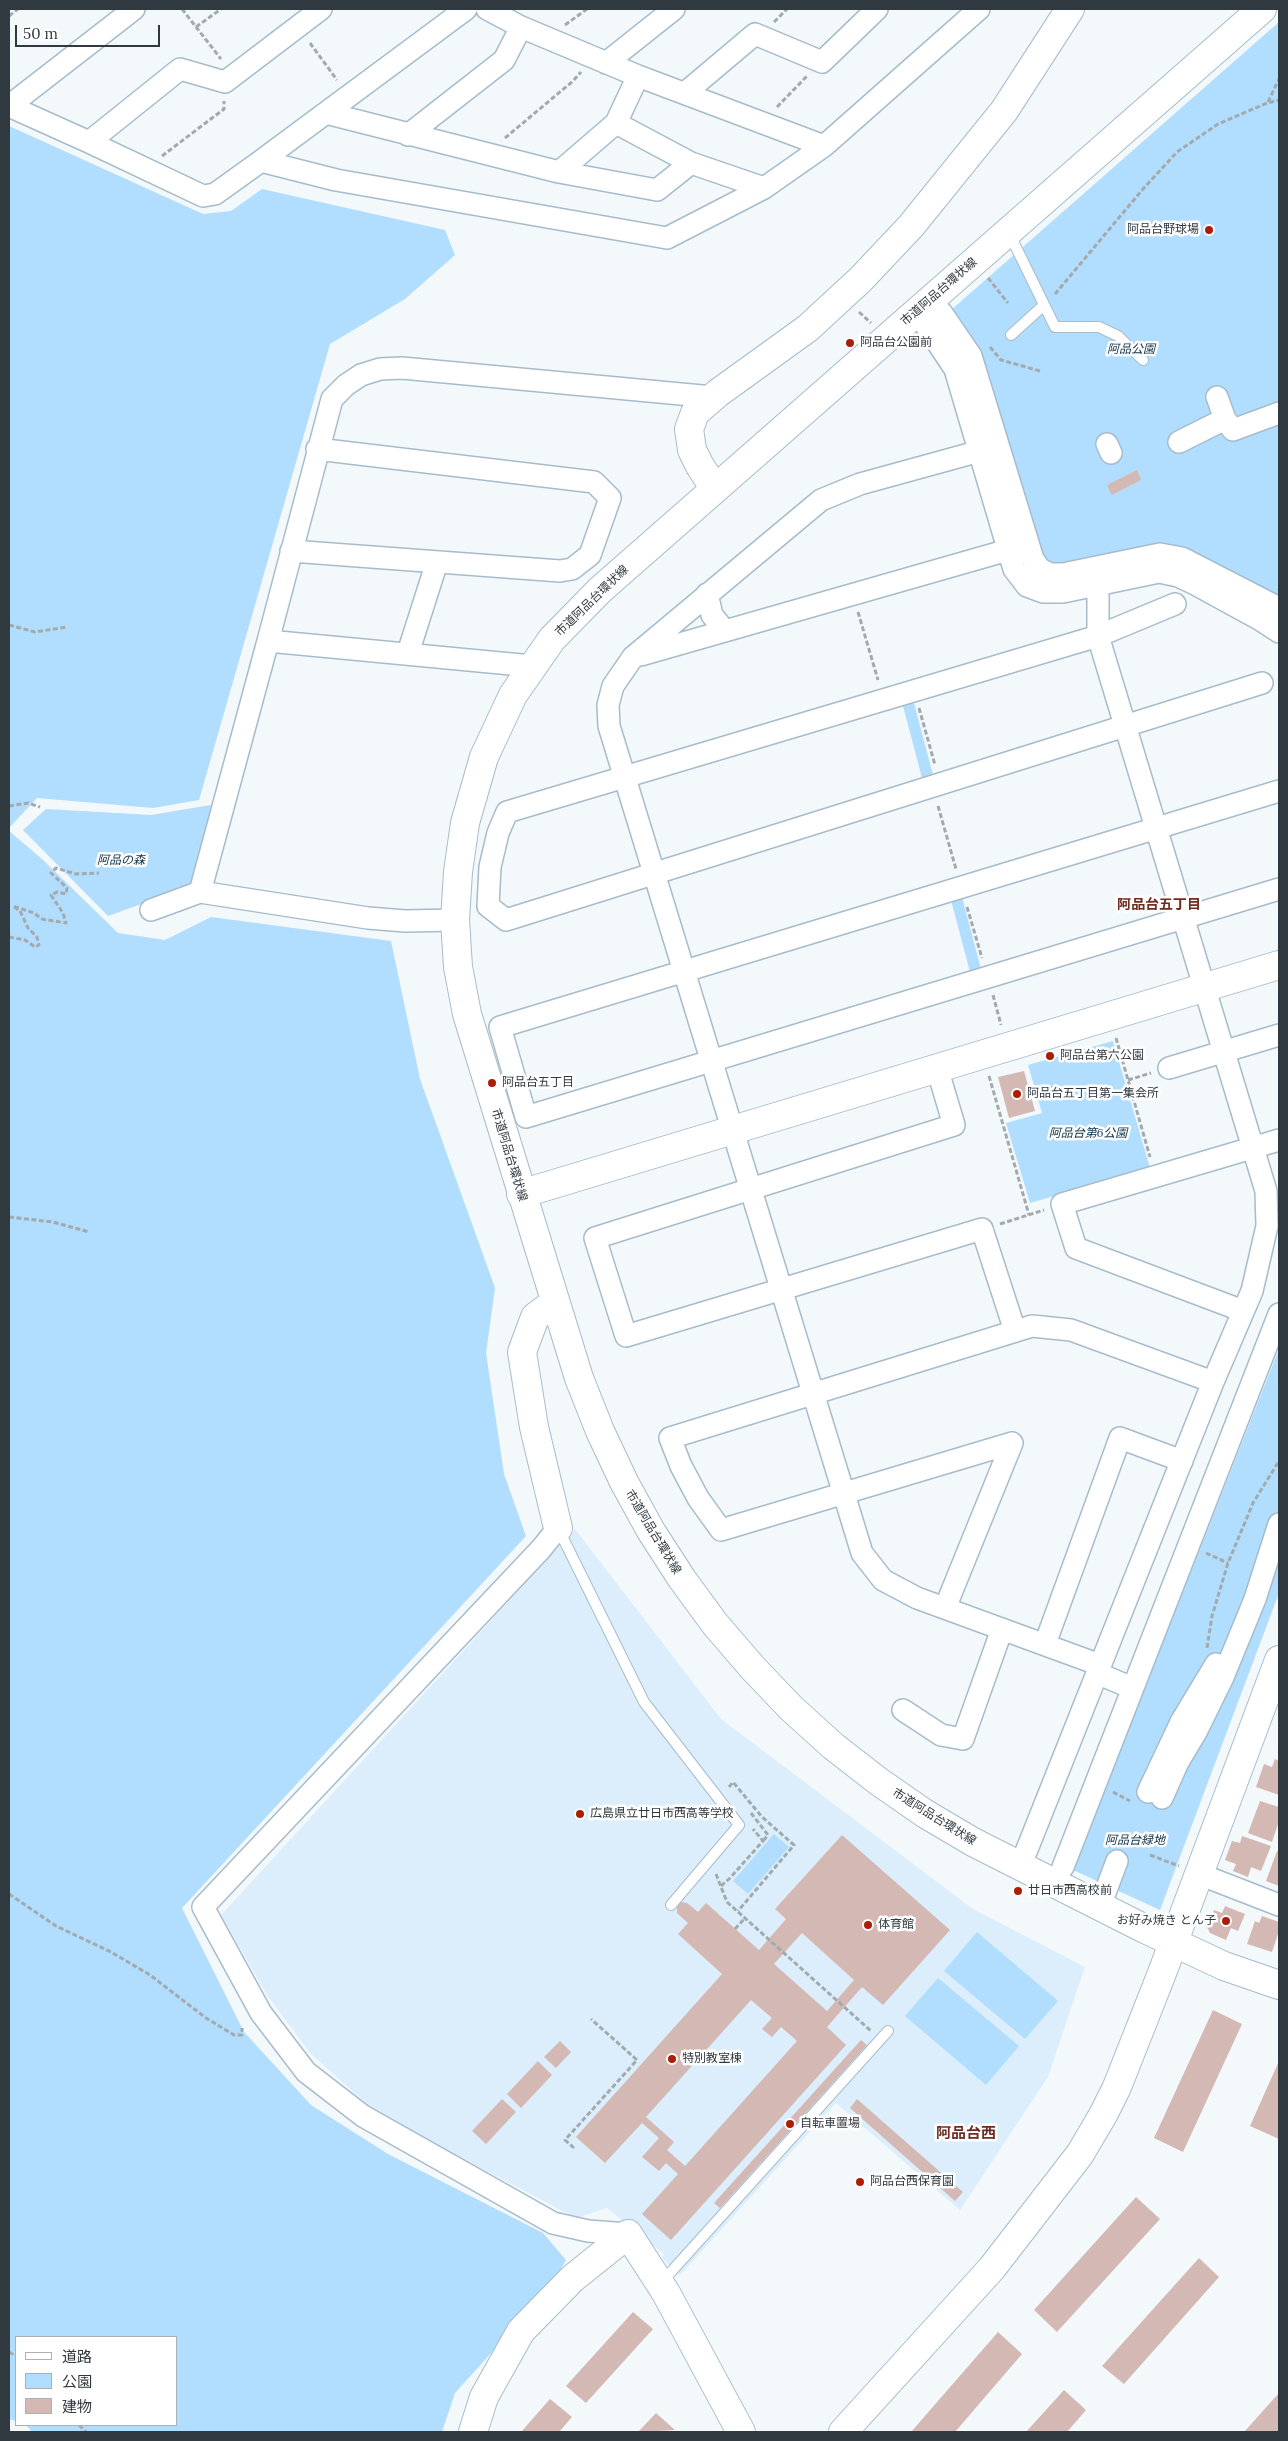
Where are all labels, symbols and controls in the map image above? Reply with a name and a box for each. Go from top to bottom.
scale bar [18,15,162,47]
text: 50 m [23,24,58,43]
place label: 阿品台野球場 [1127,223,1199,237]
marker: 阿品台野球場 [1203,224,1215,236]
street label: 市道阿品台環状線 [898,255,980,329]
place label: 阿品台公園前 [860,336,932,350]
marker: 阿品台公園前 [844,337,856,349]
park label: 阿品公園 [1107,343,1155,357]
street label: 市道阿品台環状線 [552,562,632,640]
park label: 阿品の森 [97,854,145,868]
district label: 阿品台五丁目 [1117,897,1201,913]
place label: 阿品台第六公園 [1060,1049,1144,1063]
marker: 阿品台第六公園 [1044,1050,1056,1062]
place label: 阿品台五丁目 [502,1076,574,1090]
marker: 阿品台五丁目 [486,1077,498,1089]
place label: 阿品台五丁目第一集会所 [1027,1087,1159,1101]
marker: 阿品台五丁目第一集会所 [1011,1088,1023,1100]
street label: 市道阿品台環状線 [488,1107,530,1203]
park label: 阿品台第6公園 [1049,1127,1127,1141]
street label: 市道阿品台環状線 [622,1487,684,1577]
street label: 市道阿品台環状線 [889,1785,979,1849]
place label: 広島県立廿日市西高等学校 [590,1807,734,1821]
marker: 広島県立廿日市西高等学校 [574,1808,586,1820]
park label: 阿品台緑地 [1105,1834,1165,1848]
place label: 廿日市西高校前 [1028,1884,1112,1898]
marker: 廿日市西高校前 [1012,1885,1024,1897]
place label: お好み焼き とん子 [1117,1914,1216,1928]
marker: お好み焼き とん子 [1220,1915,1232,1927]
place label: 体育館 [878,1918,914,1932]
marker: 体育館 [862,1919,874,1931]
place label: 特別教室棟 [682,2052,742,2066]
marker: 特別教室棟 [666,2053,678,2065]
place label: 自転車置場 [800,2117,860,2131]
marker: 自転車置場 [784,2118,796,2130]
district label: 阿品台西 [936,2125,996,2143]
place label: 阿品台西保育園 [870,2175,954,2189]
marker: 阿品台西保育園 [854,2176,866,2188]
legend [15,2336,178,2426]
text: 道路 [62,2347,92,2366]
text: 公園 [62,2372,92,2391]
text: 建物 [62,2397,92,2416]

